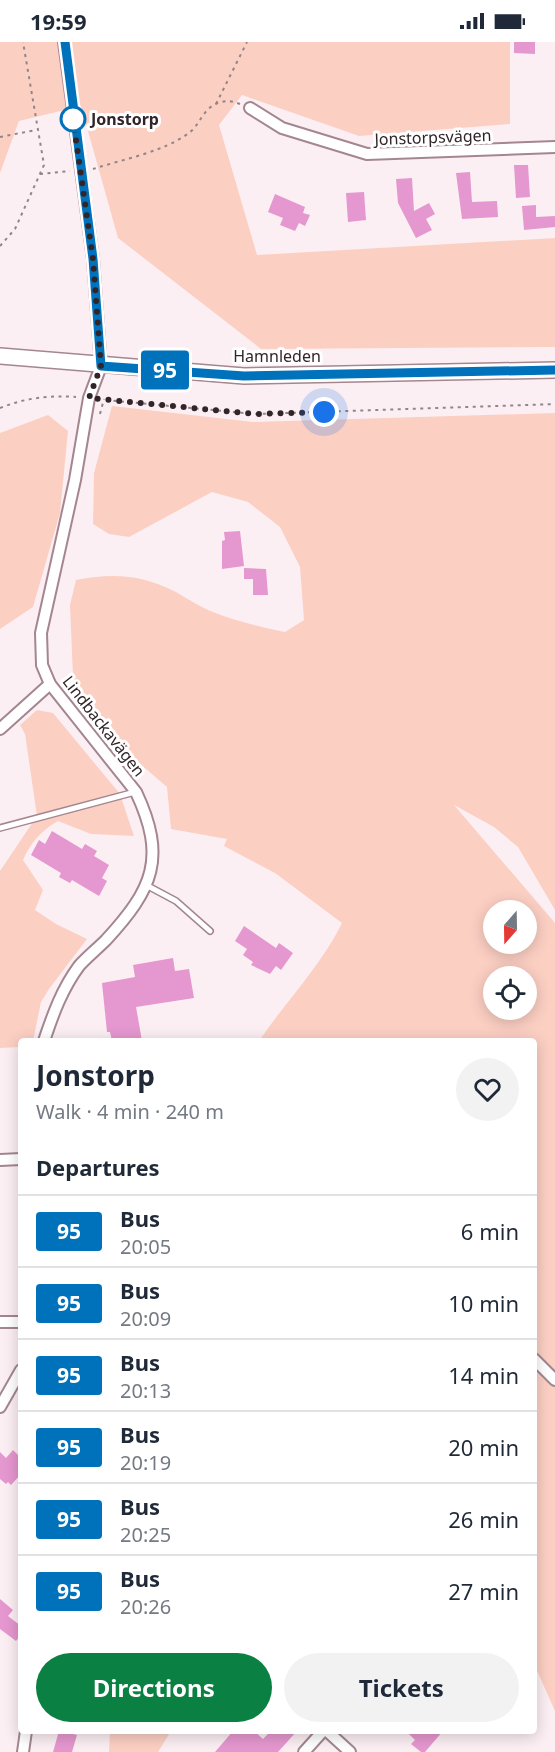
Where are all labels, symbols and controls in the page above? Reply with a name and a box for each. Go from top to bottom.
text: 19:59 [30,6,87,36]
marker: Jonstorp [60,106,86,132]
place label: Jonstorp [89,108,159,130]
street label: Jonstorpsvägen [372,124,492,150]
street label: Hamnleden [233,345,321,367]
line badge: 95 [138,350,192,390]
text: 95 [153,356,177,384]
your location [309,397,339,427]
street label: Lindbackavägen [58,671,150,781]
north arrow [483,900,537,954]
map controls [483,900,537,1020]
button: locate [483,966,537,1020]
text: Jonstorp [36,1056,155,1094]
button: heart [456,1058,519,1121]
text: Walk · 4 min · 240 m [36,1098,224,1125]
text: Departures [36,1152,160,1182]
text: Bus [120,1203,160,1233]
text: 6 min [461,1216,519,1246]
text: 95 [57,1217,81,1245]
text: 20:05 [120,1233,171,1260]
text: Bus [120,1275,160,1305]
text: 10 min [448,1288,519,1318]
text: 95 [57,1289,81,1317]
text: 20:09 [120,1305,171,1332]
text: Bus [120,1347,160,1377]
text: 14 min [448,1360,519,1390]
text: 95 [57,1361,81,1389]
text: 20:13 [120,1377,171,1404]
text: Bus [120,1419,160,1449]
text: 20 min [448,1432,519,1462]
text: 95 [57,1433,81,1461]
text: 20:19 [120,1449,171,1476]
text: Bus [120,1491,160,1521]
text: 26 min [448,1504,519,1534]
text: 95 [57,1505,81,1533]
text: 20:25 [120,1521,171,1548]
text: Bus [120,1563,160,1593]
text: 27 min [448,1576,519,1606]
text: 95 [57,1577,81,1605]
text: 20:26 [120,1593,171,1620]
button: Directions [36,1653,272,1722]
button: Tickets [284,1653,519,1722]

